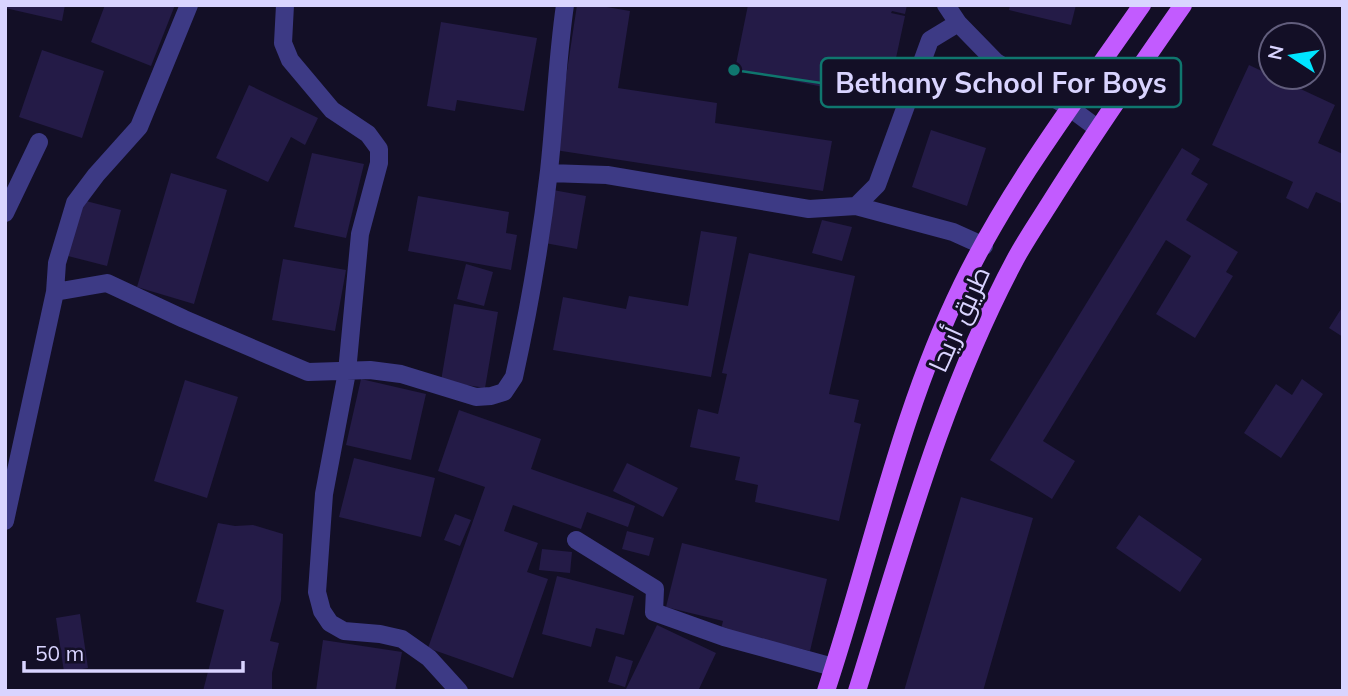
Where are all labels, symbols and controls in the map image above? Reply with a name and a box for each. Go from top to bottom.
north arrow [1257,21,1327,91]
text: N [1262,43,1289,62]
callout: Bethany School For Boys [821,58,1181,107]
text: Bethany School For Boys [835,65,1167,100]
street label: طريق أريحا [921,261,997,377]
scale bar [24,630,243,674]
text: 50 m [35,640,84,666]

